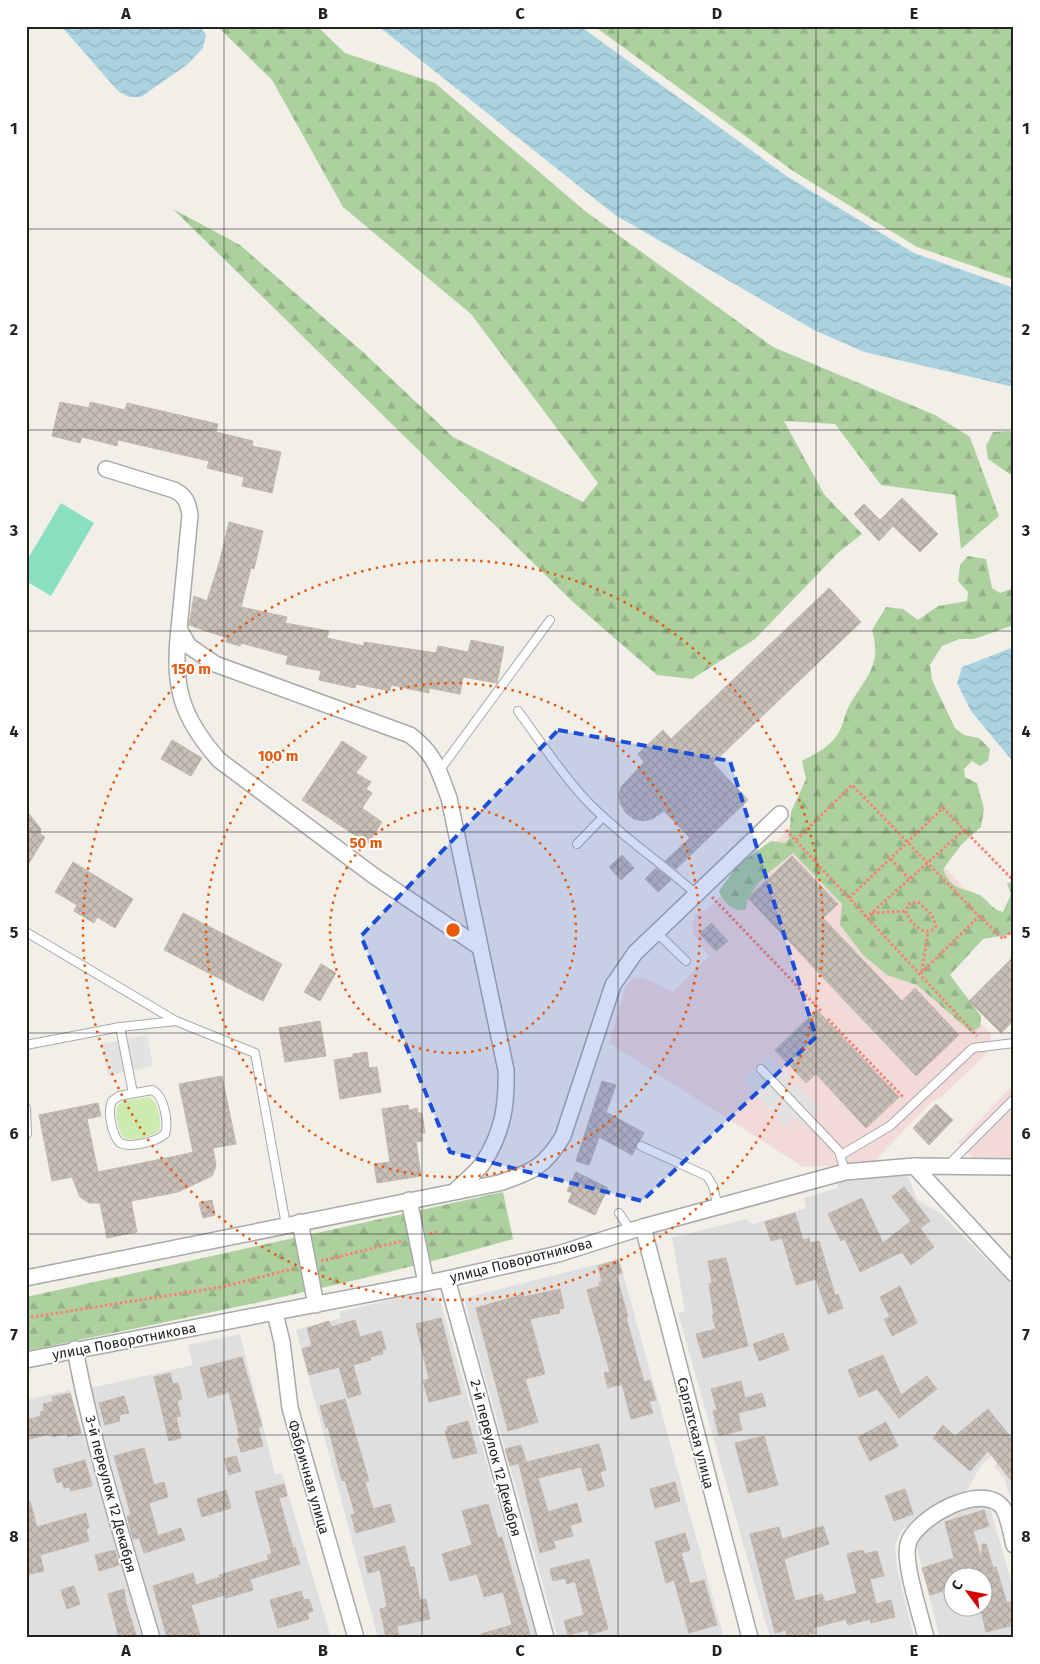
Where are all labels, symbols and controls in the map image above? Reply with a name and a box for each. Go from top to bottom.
text: A [120,4,131,23]
text: B [318,4,328,23]
text: C [515,4,525,23]
text: D [712,4,722,23]
text: E [910,4,918,23]
text: 1 [10,119,18,138]
text: 1 [1022,119,1030,138]
text: 2 [10,320,18,339]
text: 2 [1022,320,1030,339]
text: 3 [9,521,18,540]
text: 3 [1021,521,1030,540]
text: 150 m [171,660,211,678]
text: 4 [9,722,19,741]
text: 4 [1021,722,1031,741]
text: 100 m [258,747,298,765]
text: 50 m [349,834,383,852]
centre of rings [444,921,462,939]
text: 5 [10,923,19,942]
text: 5 [1022,923,1031,942]
text: 6 [9,1124,19,1143]
text: 6 [1021,1124,1031,1143]
street label: улица Поворотникова [448,1235,594,1286]
street label: улица Поворотникова [51,1319,197,1364]
text: 7 [10,1325,18,1344]
text: 7 [1022,1325,1030,1344]
street label: Саргатская улица [673,1376,718,1491]
street label: 2-й переулок 12 Декабря [466,1378,525,1539]
street label: 3-й переулок 12 Декабря [81,1414,140,1575]
street label: Фабричная улица [284,1418,333,1536]
text: 8 [9,1527,19,1546]
text: 8 [1021,1527,1031,1546]
north arrow [942,1566,992,1616]
text: С [948,1577,967,1593]
text: A [120,1641,131,1660]
text: B [318,1641,328,1660]
text: C [515,1641,525,1660]
text: D [712,1641,722,1660]
text: E [910,1641,918,1660]

